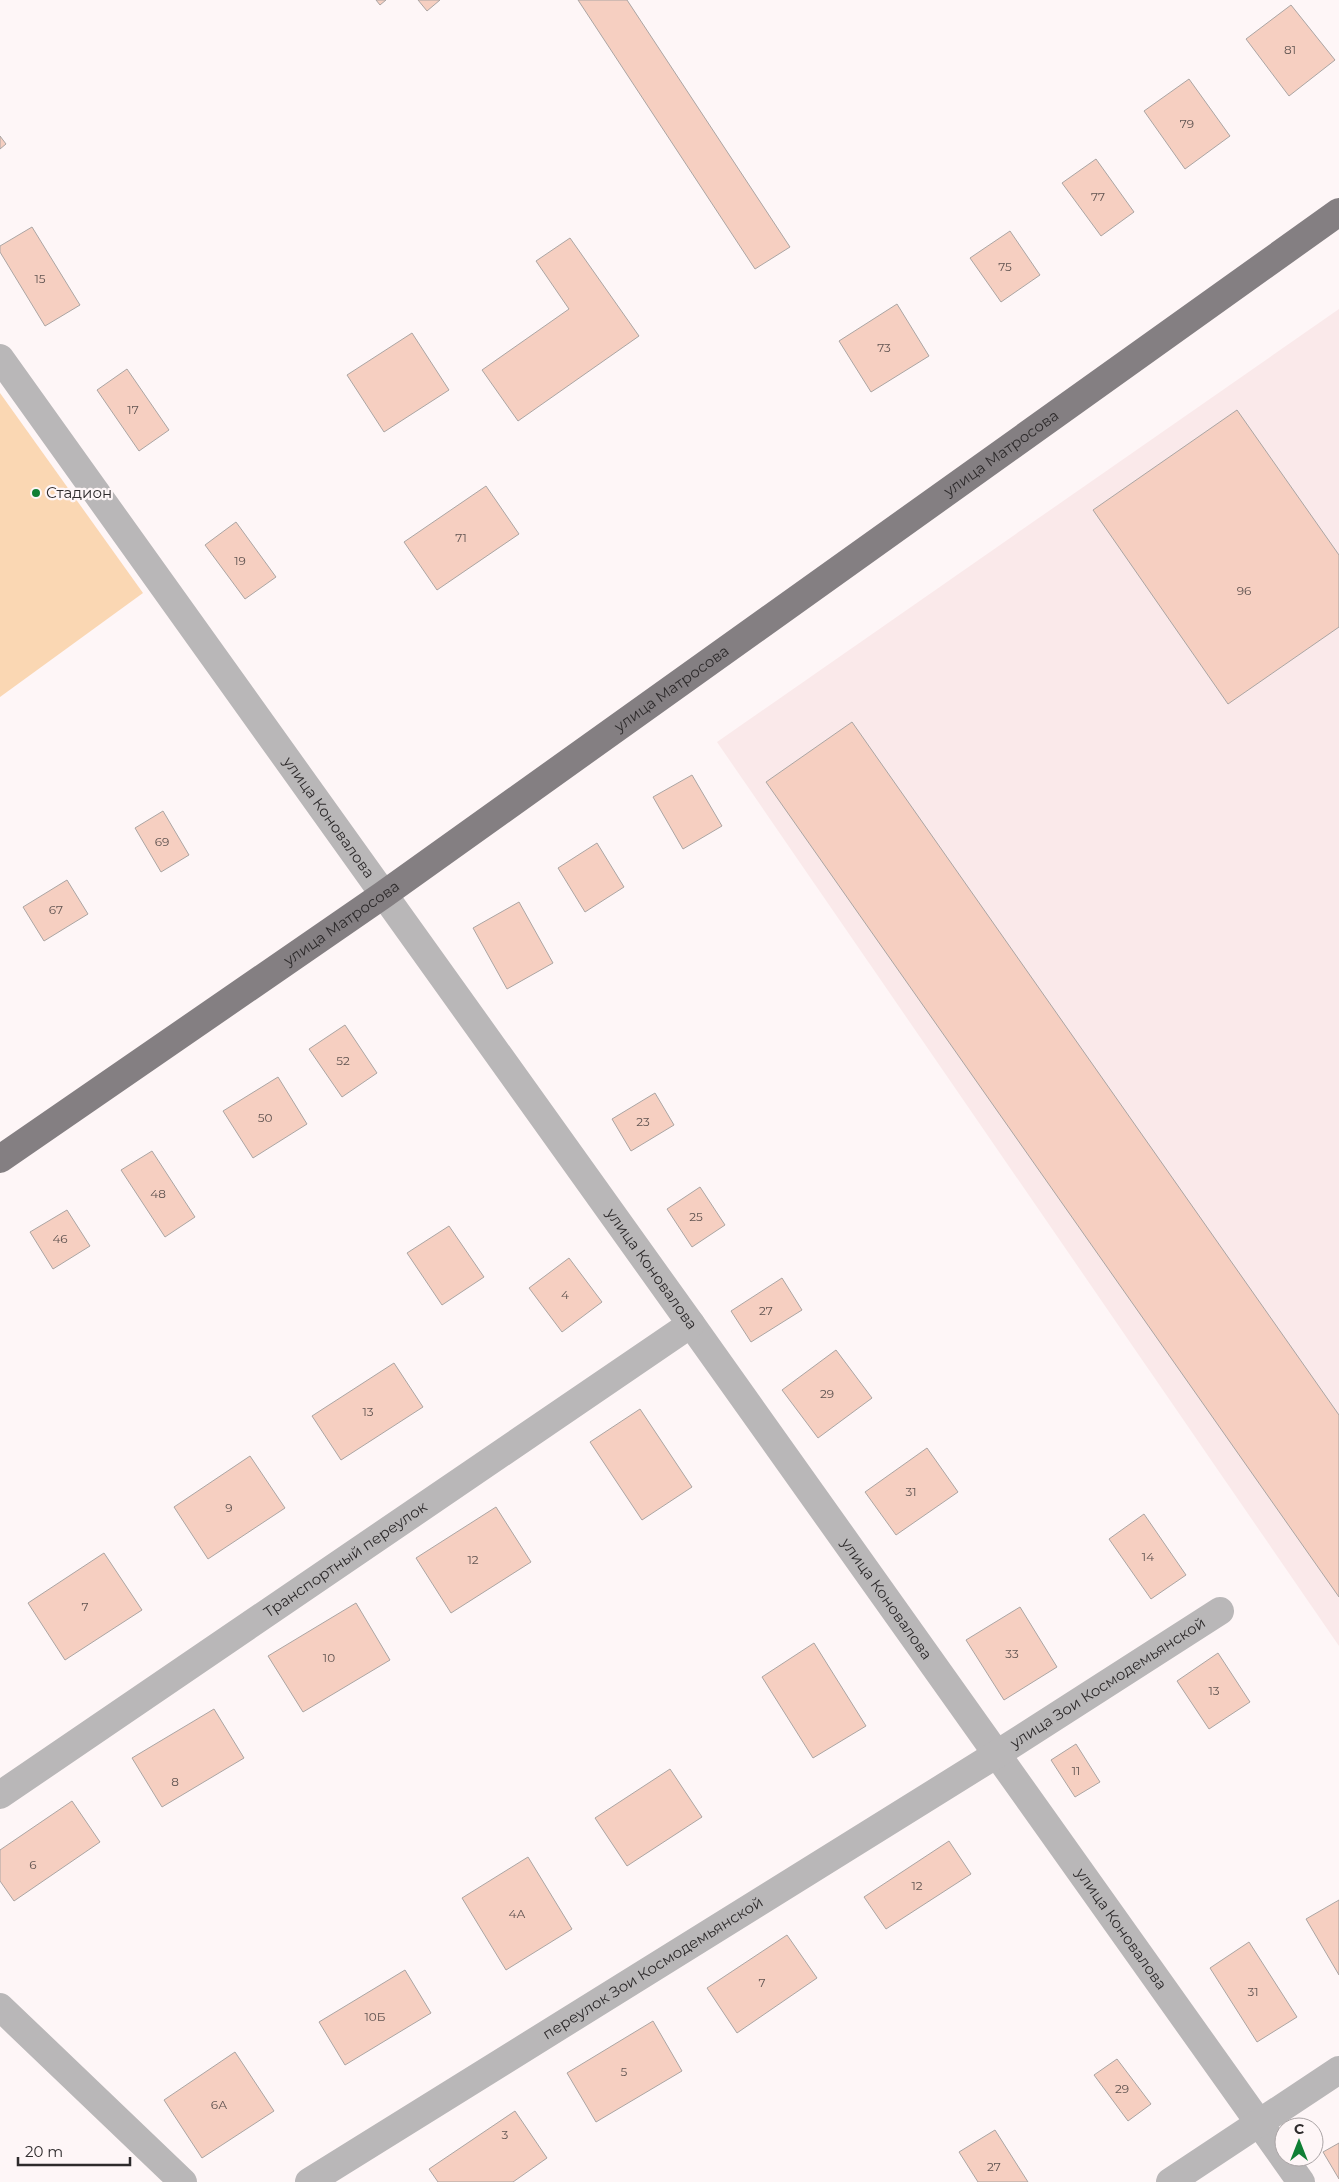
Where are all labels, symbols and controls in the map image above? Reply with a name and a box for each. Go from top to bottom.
house number: 81 [1284,42,1296,57]
house number: 79 [1180,116,1194,131]
house number: 77 [1091,189,1105,204]
house number: 75 [998,259,1012,274]
house number: 15 [34,271,46,286]
house number: 73 [877,340,891,355]
house number: 17 [127,402,139,417]
street label: улица Матросова [939,405,1062,501]
place label: Стадион [46,483,112,502]
marker: Стадион [30,487,42,499]
house number: 71 [455,530,467,545]
house number: 19 [234,553,246,568]
house number: 96 [1237,583,1251,598]
street label: улица Матросова [609,641,733,736]
street label: улица Коновалова [279,752,379,882]
house number: 69 [155,834,169,849]
street label: улица Матросова [279,876,403,970]
house number: 67 [49,902,63,917]
house number: 52 [336,1053,350,1068]
house number: 50 [258,1110,272,1125]
house number: 23 [636,1114,650,1129]
house number: 48 [150,1186,166,1201]
street label: улица Коновалова [602,1203,702,1333]
house number: 25 [689,1209,703,1224]
house number: 46 [52,1231,68,1246]
house number: 4 [561,1287,569,1302]
house number: 27 [759,1303,773,1318]
house number: 29 [820,1386,834,1401]
house number: 13 [362,1404,374,1419]
house number: 31 [905,1484,917,1499]
street label: Транспортный переулок [260,1497,431,1622]
house number: 9 [225,1500,233,1515]
street label: улица Коновалова [837,1533,937,1663]
house number: 14 [1142,1549,1154,1564]
house number: 12 [467,1552,479,1567]
house number: 7 [81,1599,89,1614]
street label: улица Зои Космодемьянской [1006,1613,1209,1753]
house number: 33 [1005,1646,1019,1661]
house number: 10 [323,1650,335,1665]
house number: 13 [1208,1683,1220,1698]
house number: 11 [1072,1763,1080,1778]
house number: 8 [171,1774,179,1789]
house number: 6 [29,1857,37,1872]
street label: улица Коновалова [1071,1863,1171,1993]
house number: 12 [911,1878,923,1893]
street label: переулок Зои Космодемьянской [539,1892,766,2043]
house number: 4А [509,1906,525,1921]
house number: 7 [758,1975,766,1990]
house number: 31 [1247,1984,1259,1999]
house number: 10Б [365,2009,386,2024]
house number: 5 [621,2064,628,2079]
house number: 29 [1115,2081,1129,2096]
house number: 6А [211,2097,227,2112]
north arrow [1274,2117,1324,2167]
text: С [1294,2120,1304,2138]
house number: 3 [502,2127,509,2142]
scale bar [18,2134,130,2166]
text: 20 m [25,2142,63,2161]
house number: 27 [987,2159,1001,2174]

